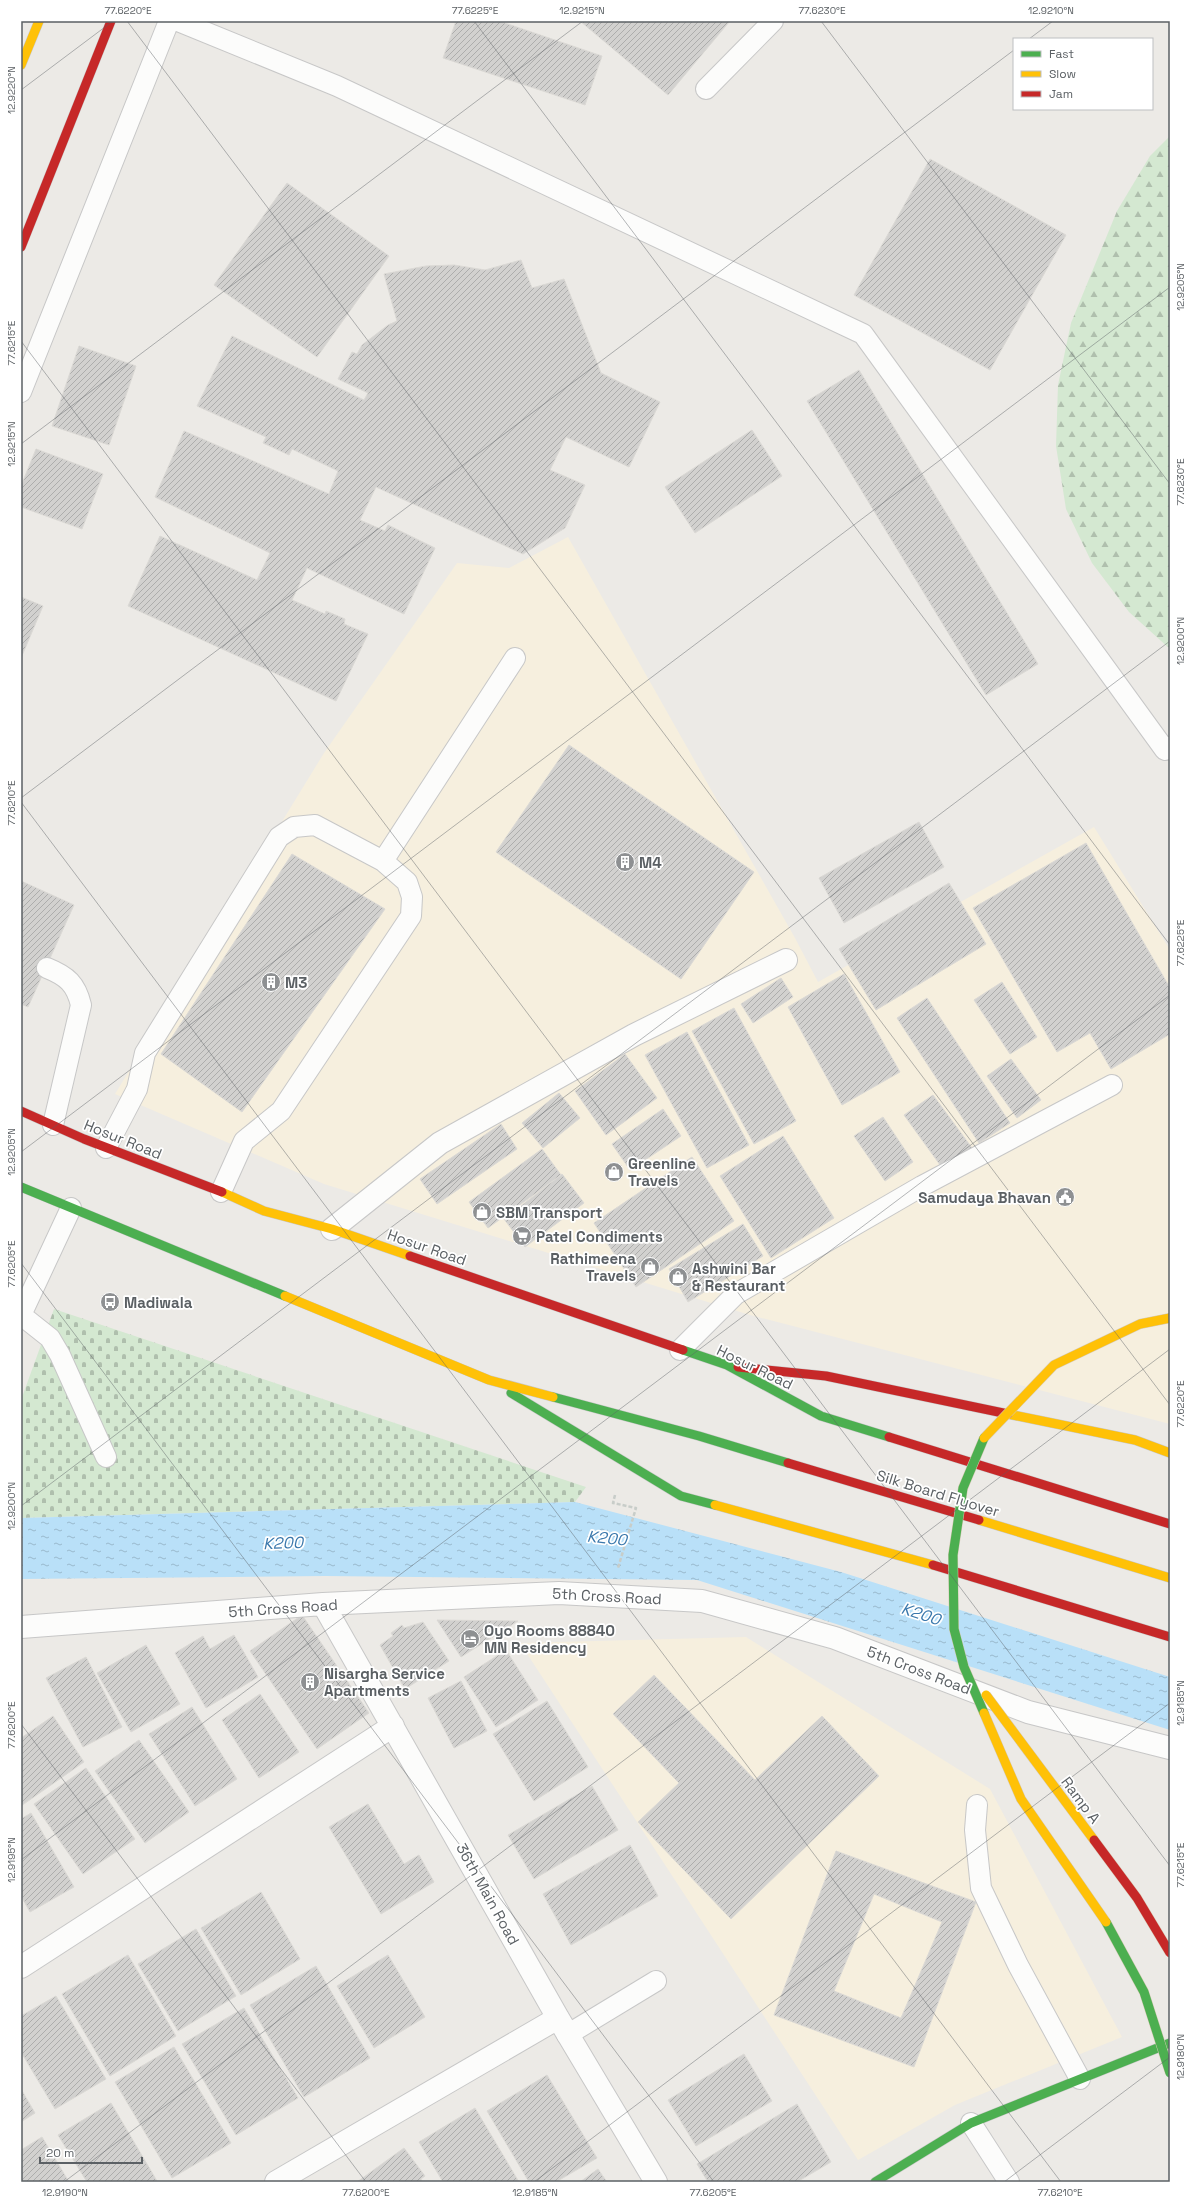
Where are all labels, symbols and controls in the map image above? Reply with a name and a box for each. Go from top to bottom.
text: 77.6220°E [104,4,152,17]
text: 77.6225°E [452,4,499,17]
text: 12.9215°N [559,4,605,17]
text: 77.6230°E [798,4,846,17]
text: 12.9210°N [1028,4,1074,17]
legend [1013,38,1153,110]
text: Fast [1049,46,1074,62]
text: 12.9220°N [5,66,18,114]
text: Slow [1049,66,1076,82]
text: Jam [1049,86,1073,102]
text: 12.9205°N [1174,263,1187,311]
text: 77.6215°E [5,320,18,365]
text: 12.9215°N [5,421,18,467]
text: 77.6230°E [1174,458,1187,506]
text: 12.9200°N [1174,617,1187,665]
text: 77.6210°E [5,780,18,826]
building icon: M4 [614,851,636,873]
place label: M4 [639,853,662,872]
text: 77.6225°E [1174,919,1187,966]
building icon: M3 [260,971,282,993]
place label: M3 [285,973,307,992]
street label: Hosur Road [81,1115,165,1163]
text: 12.9205°N [5,1128,18,1176]
place label: Greenline Travels [628,1154,696,1190]
shop icon: Greenline Travels [603,1161,625,1183]
public building icon: Samudaya Bhavan [1054,1186,1076,1208]
place label: Samudaya Bhavan [918,1188,1051,1207]
shop icon: SBM Transport [471,1201,493,1223]
place label: SBM Transport [496,1203,603,1222]
street label: Hosur Road [385,1225,469,1269]
supermarket icon: Patel Condiments [511,1225,533,1247]
place label: Patel Condiments [536,1227,663,1246]
text: 77.6205°E [5,1240,18,1288]
place label: Rathimeena Travels [550,1249,636,1285]
shop icon: Rathimeena Travels [639,1256,661,1278]
place label: Ashwini Bar & Restaurant [692,1259,786,1295]
shop icon: Ashwini Bar & Restaurant [667,1266,689,1288]
bus stop icon: Madiwala [99,1291,121,1313]
place label: Madiwala [124,1293,193,1312]
street label: Hosur Road [714,1340,796,1394]
text: 77.6220°E [1174,1380,1187,1428]
street label: Silk Board Flyover [874,1465,1002,1521]
text: 12.9200°N [5,1482,18,1530]
water label: K200 [586,1525,630,1551]
water label: K200 [263,1532,305,1554]
street label: 5th Cross Road [552,1584,662,1608]
street label: 5th Cross Road [228,1595,338,1621]
water label: K200 [899,1598,945,1631]
place label: Oyo Rooms 88840 MN Residency [484,1621,615,1657]
hotel icon: Oyo Rooms 88840 MN Residency [459,1628,481,1650]
street label: 5th Cross Road [864,1641,974,1699]
place label: Nisargha Service Apartments [324,1664,445,1700]
building icon: Nisargha Service Apartments [299,1671,321,1693]
text: 12.9185°N [1174,1680,1187,1726]
text: 77.6200°E [5,1701,18,1749]
street label: Ramp A [1057,1773,1105,1828]
text: 12.9195°N [5,1837,18,1883]
street label: 36th Main Road [452,1840,524,1948]
text: 77.6215°E [1174,1842,1187,1887]
text: 12.9180°N [1174,2034,1187,2080]
scale bar [40,2139,142,2165]
text: 20 m [46,2145,74,2161]
text: 12.9190°N [42,2186,88,2199]
text: 77.6200°E [342,2186,390,2199]
text: 12.9185°N [512,2186,558,2199]
text: 77.6205°E [689,2186,737,2199]
text: 77.6210°E [1037,2186,1083,2199]

